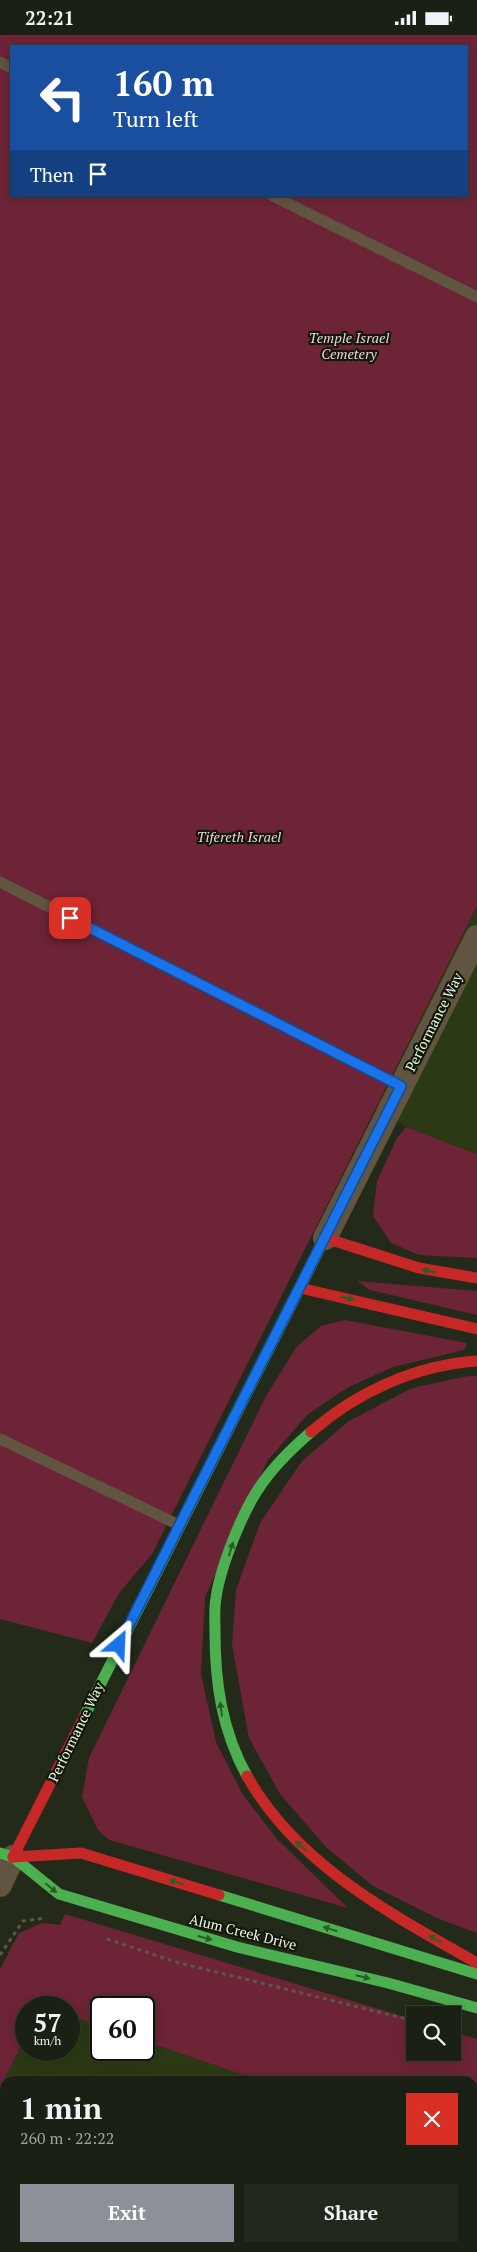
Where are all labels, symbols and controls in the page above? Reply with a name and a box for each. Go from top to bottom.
text: 22:21 [25,5,74,30]
text: 160 m [113,60,214,106]
icon: left [30,65,95,130]
text: Turn left [113,104,199,133]
icon: arrive [84,160,112,188]
text: Then [30,162,74,187]
park label: Temple Israel Cemetery [309,328,389,363]
park label: Tifereth Israel [197,827,281,846]
pin [49,897,91,939]
icon: arrive [56,904,84,932]
street label: Performance Way [400,968,467,1074]
one-way arrow [421,1267,436,1275]
one-way arrow [340,1295,356,1303]
one-way arrow [227,1541,235,1556]
position arrow [92,1618,144,1670]
street label: Performance Way [43,1678,108,1785]
one-way arrow [217,1700,225,1716]
one-way arrow [295,1841,308,1852]
one-way arrow [168,1878,183,1886]
one-way arrow [44,1883,57,1894]
street label: Alum Creek Drive [188,1909,299,1954]
one-way arrow [322,1925,337,1933]
one-way arrow [428,1934,441,1943]
one-way arrow [198,1935,213,1943]
one-way arrow [355,1973,370,1981]
speed limit sign: 60 [90,1996,155,2061]
text: 57 [33,2006,62,2039]
map controls [406,2006,461,2061]
button: search [406,2006,461,2061]
text: km/h [34,2033,61,2048]
text: 1 min [20,2088,102,2128]
button: close [406,2093,458,2145]
text: 260 m · 22:22 [20,2127,114,2149]
button: Exit [20,2184,234,2242]
button: Share [244,2184,458,2242]

